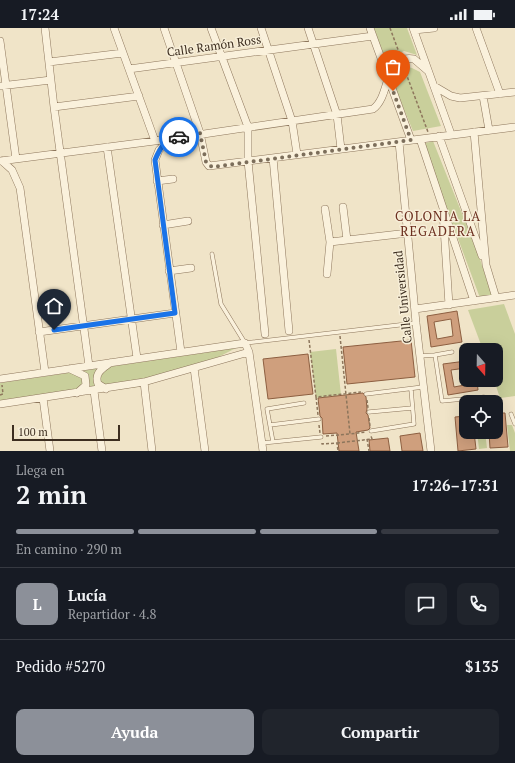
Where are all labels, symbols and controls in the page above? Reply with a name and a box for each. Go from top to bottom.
text: 17:24 [20,4,59,24]
street label: Calle Ramón Ross [166,31,262,60]
pin [376,50,410,91]
icon: bag [382,56,404,78]
courier [159,117,199,157]
icon: car [168,126,190,148]
district label: COLONIA LA REGADERA [395,207,481,240]
street label: Calle Universidad [390,249,415,344]
pin [37,289,71,330]
icon: home [43,295,65,317]
north arrow [459,343,503,387]
map controls [459,343,503,439]
button: locate [459,395,503,439]
scale bar [12,423,120,442]
text: 100 m [18,425,48,439]
text: Llega en [16,461,64,479]
text: 17:26–17:31 [412,475,499,495]
text: 2 min [16,477,87,511]
text: En camino · 290 m [16,540,122,558]
button: chat [405,583,447,625]
button: phone [457,583,499,625]
text: Lucía [68,585,107,605]
text: L [33,594,41,614]
text: Repartidor · 4.8 [68,605,157,623]
text: Pedido #5270 [16,656,105,676]
text: $135 [465,656,499,676]
button: Ayuda [16,709,254,755]
button: Compartir [262,709,499,755]

